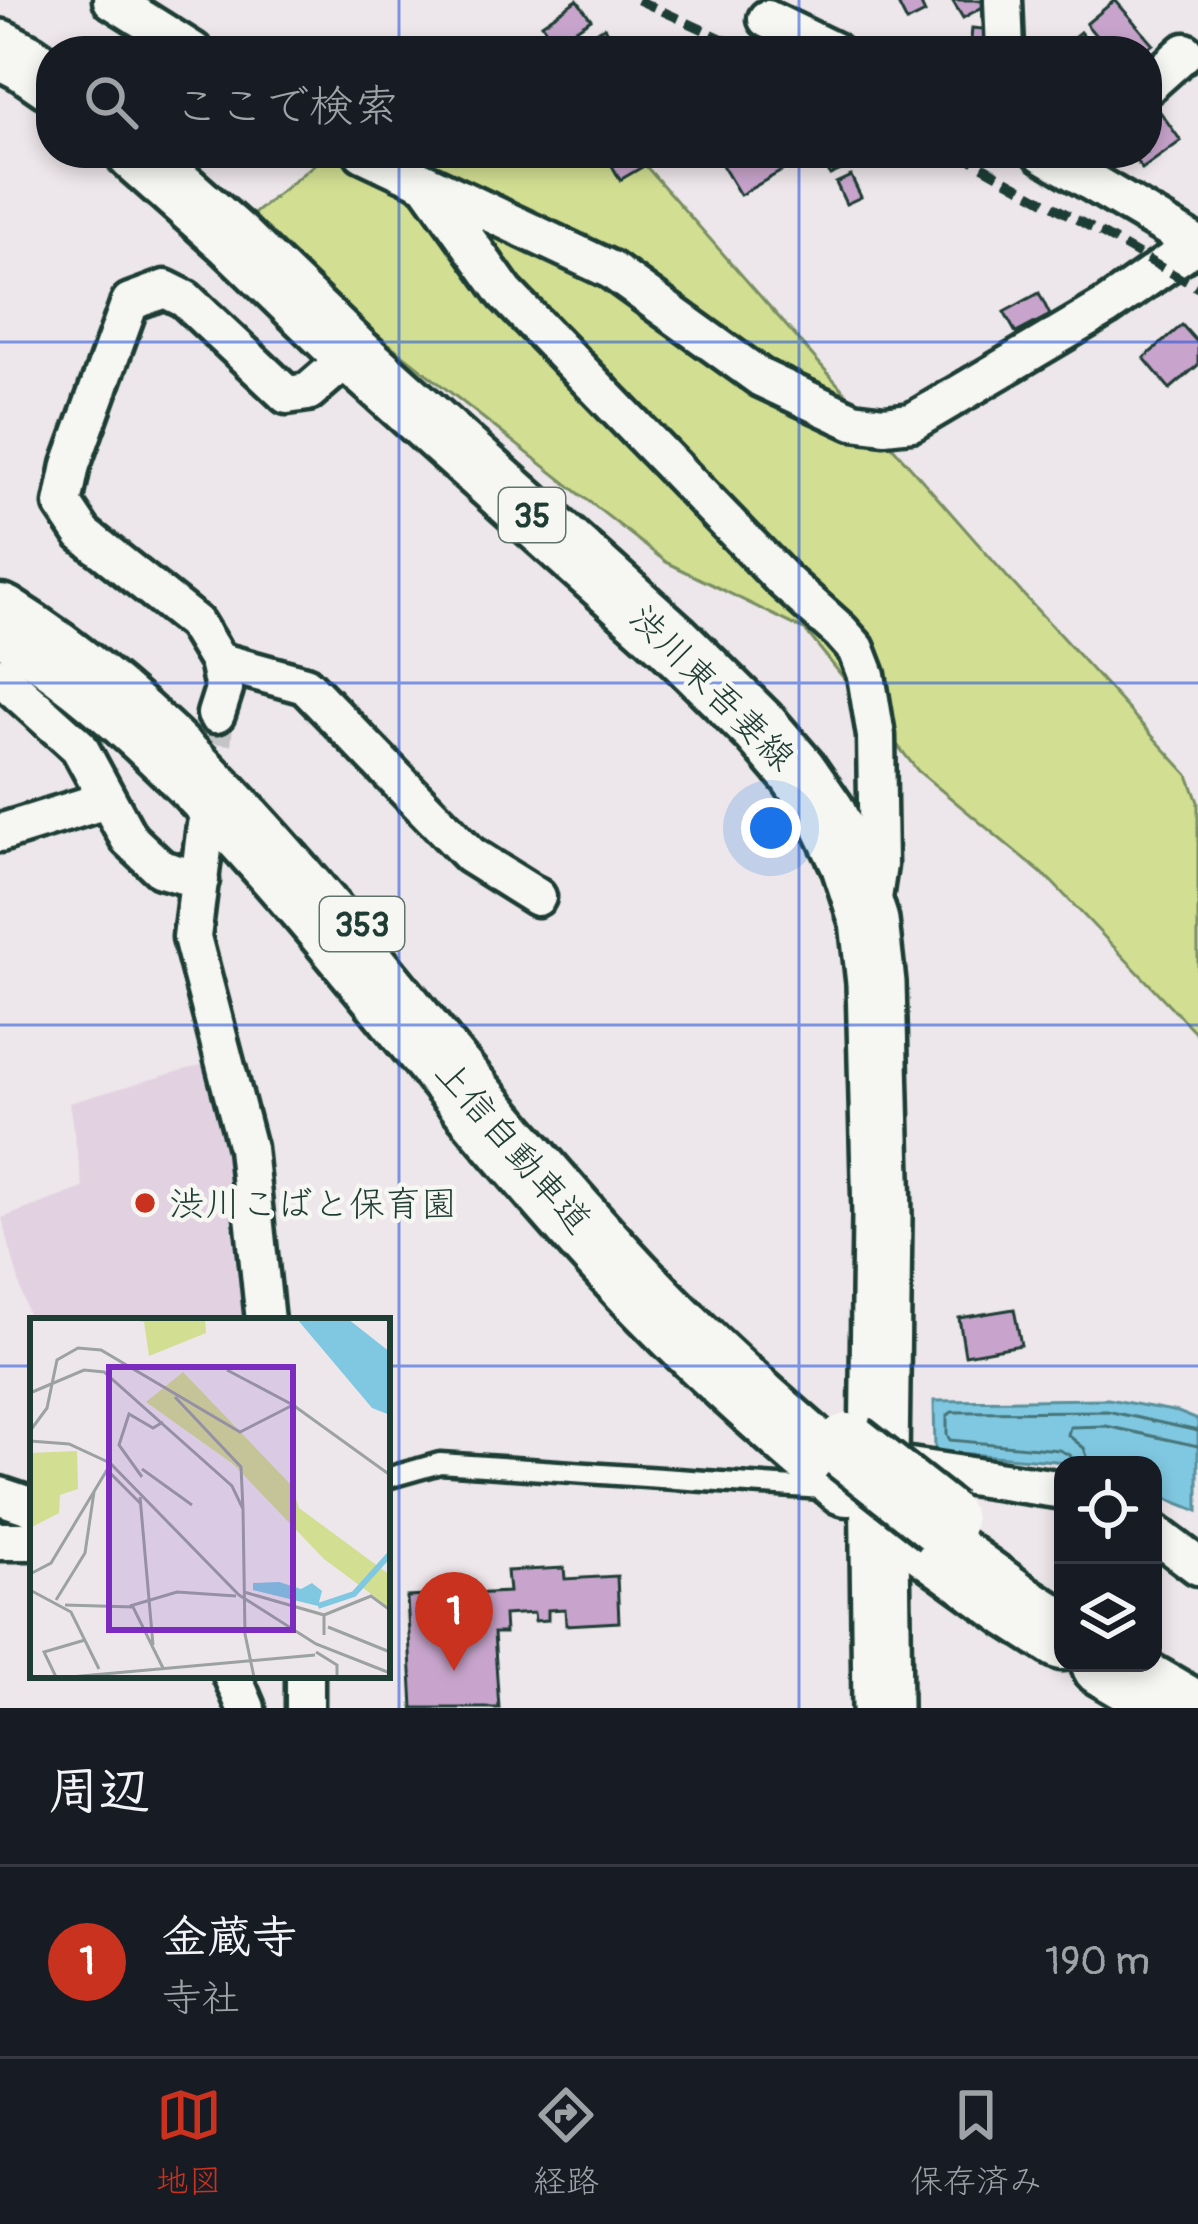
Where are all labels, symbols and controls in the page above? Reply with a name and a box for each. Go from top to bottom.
search box [36,36,1162,168]
icon: search [78,69,144,135]
text: ここで検索 [174,79,399,135]
road number: 35 [499,488,565,542]
street label: 渋川東吾妻線 [620,596,804,780]
your location [741,798,801,858]
road number: 353 [320,897,404,951]
street label: 上信自動車道 [425,1051,601,1243]
place label: 渋川こばと保育園 [169,1182,457,1227]
marker: 渋川こばと保育園 [132,1190,158,1216]
inset map [30,1318,390,1678]
map controls [1054,1456,1162,1672]
button: locate [1054,1456,1162,1564]
button: layers [1054,1564,1162,1672]
pin: 1 [415,1572,493,1671]
text: 周辺 [48,1760,150,1824]
text: 金蔵寺 [162,1910,297,1966]
text: 1 [79,1937,95,1986]
text: 190 m [1045,1937,1150,1986]
text: 寺社 [162,1974,240,2023]
tab: 地図 [156,2082,222,2202]
tab: 経路 [533,2082,599,2202]
tab: 保存済み [910,2082,1042,2202]

